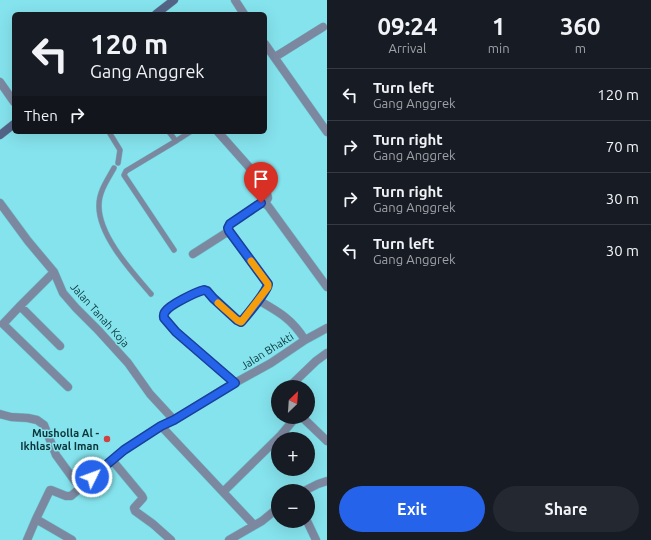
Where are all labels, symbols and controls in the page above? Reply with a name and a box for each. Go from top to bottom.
text: 09:24 [377,13,437,40]
text: 1 [492,13,505,40]
text: 360 [560,13,601,40]
icon: left [24,28,76,80]
text: 120 m [90,28,168,59]
text: Arrival [388,41,426,55]
text: min [488,41,510,55]
text: m [575,41,586,55]
text: Gang Anggrek [90,61,204,81]
text: Turn left [373,79,434,96]
icon: left [339,84,361,106]
text: 120 m [597,86,639,103]
text: Gang Anggrek [373,96,456,110]
icon: right [66,104,88,126]
text: Then [24,107,58,124]
text: Turn right [373,131,443,148]
icon: right [339,136,361,158]
text: 70 m [606,138,639,155]
text: Gang Anggrek [373,148,456,162]
pin [244,162,278,203]
icon: arrive [250,168,272,190]
text: Turn right [373,183,443,200]
icon: right [339,188,361,210]
text: 30 m [606,190,639,207]
text: Gang Anggrek [373,200,456,214]
text: Turn left [373,235,434,252]
icon: left [339,240,361,262]
text: 30 m [606,242,639,259]
text: Gang Anggrek [373,252,456,266]
street label: Jalan Tanah Koja [68,281,132,349]
street label: Jalan Bhakti [238,330,296,372]
north arrow [271,380,315,424]
map controls [271,380,315,528]
place label: Musholla Al - Ikhlas wal Iman [20,427,99,452]
button: + [271,432,315,476]
marker: Musholla Al - Ikhlas wal Iman [102,434,112,444]
position arrow [71,456,113,498]
button: − [271,484,315,528]
button: Exit [339,486,485,532]
button: Share [493,486,639,532]

